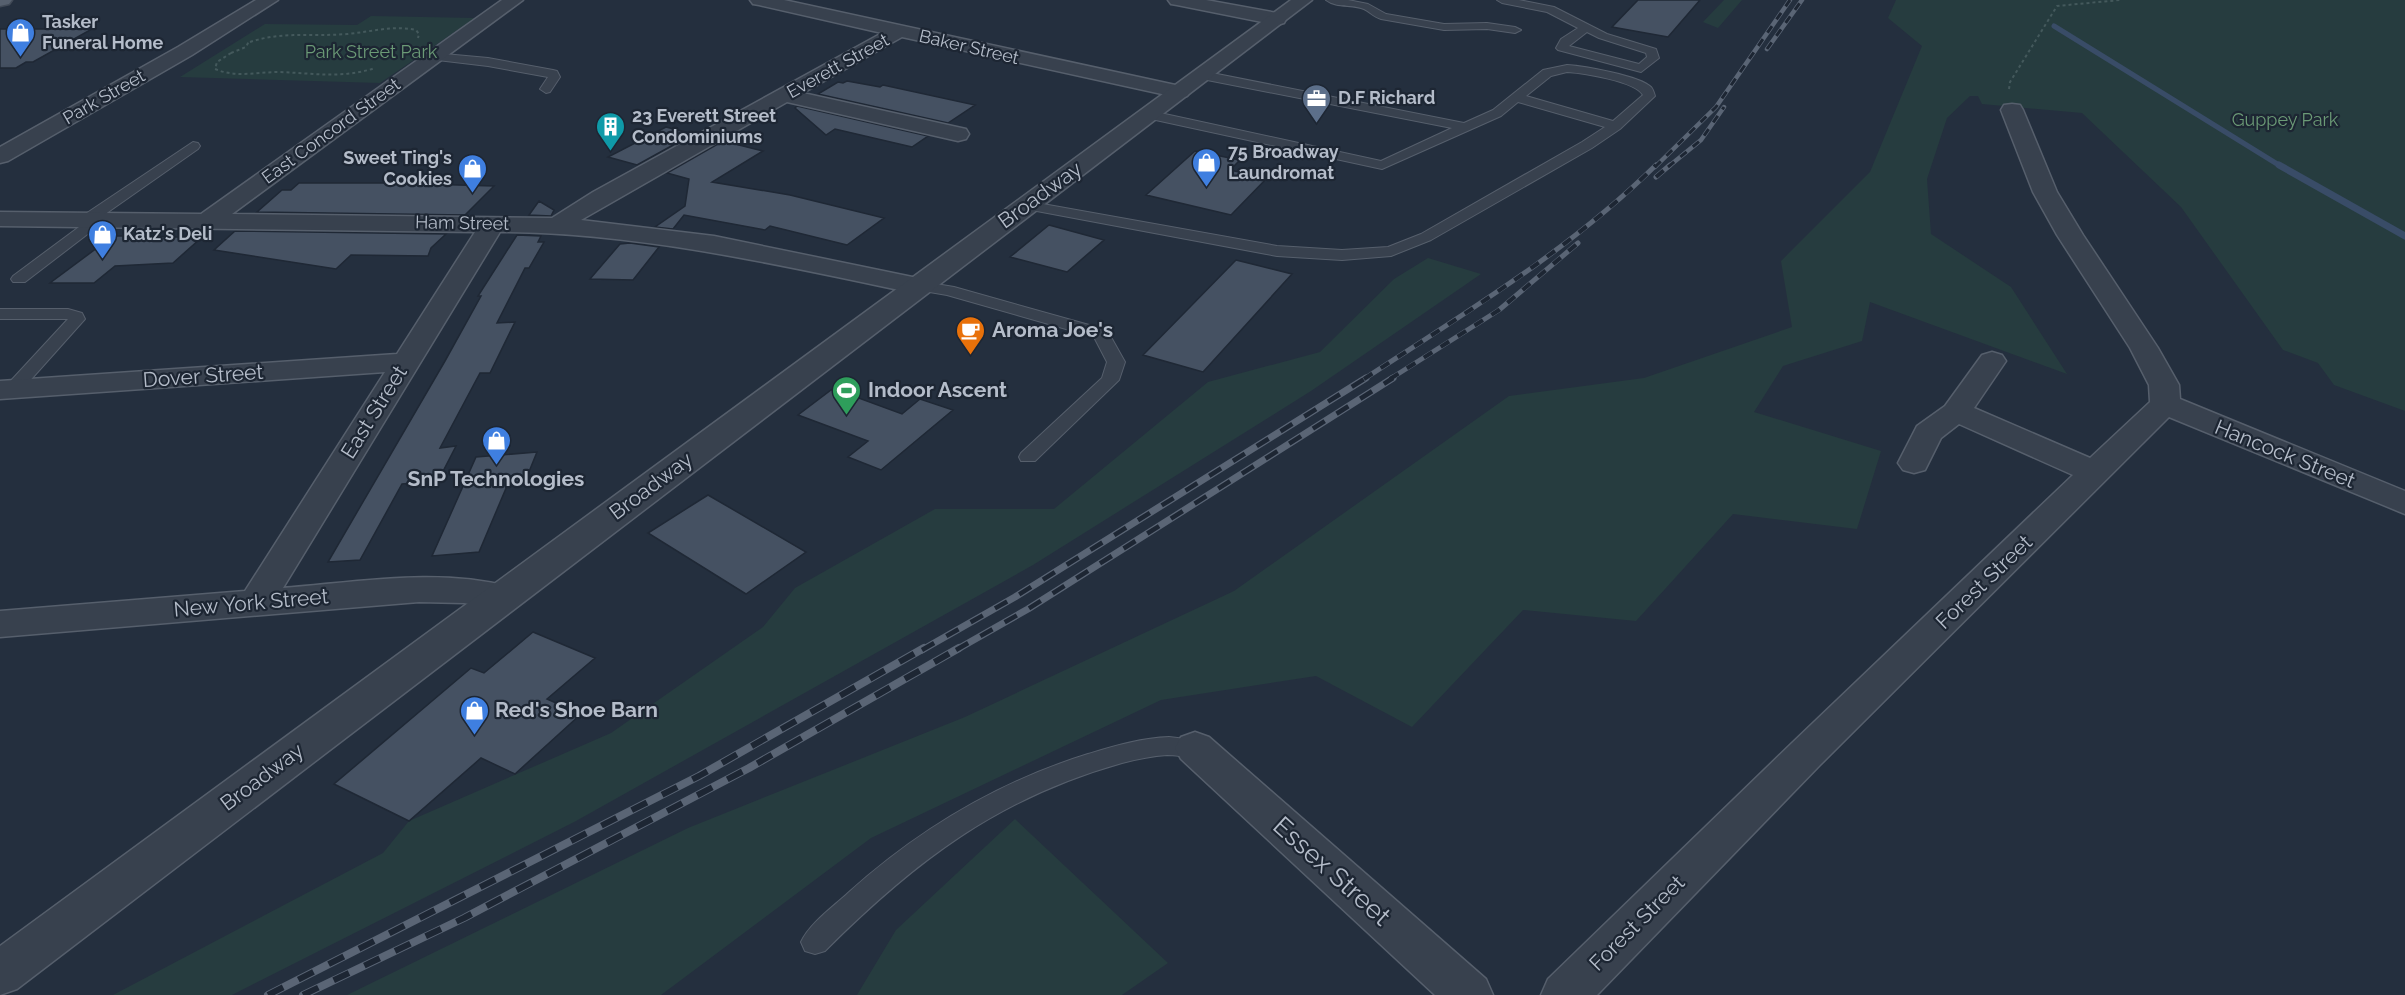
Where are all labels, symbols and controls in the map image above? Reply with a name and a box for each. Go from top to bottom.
place label: Tasker Funeral Home [42,11,163,53]
shop icon: Tasker Funeral Home [5,16,37,58]
street label: Baker Street [917,25,1021,68]
street label: Everett Street [783,29,892,102]
park label: Park Street Park [305,41,438,62]
street label: Park Street [59,65,149,128]
street label: East Concord Street [257,73,404,188]
office icon: D.F Richard [1301,82,1333,124]
place label: D.F Richard [1338,87,1435,108]
place label: 23 Everett Street Condominiums [632,105,776,147]
park label: Guppey Park [2232,109,2339,130]
building icon: 23 Everett Street Condominiums [595,110,627,152]
place label: 75 Broadway Laundromat [1228,141,1339,183]
shop icon: 75 Broadway Laundromat [1191,146,1223,188]
place label: Sweet Ting's Cookies [343,147,452,189]
shop icon: Sweet Ting's Cookies [457,152,489,194]
street label: Broadway [993,156,1086,233]
street label: Ham Street [415,211,509,234]
shop icon: Katz's Deli [86,218,118,260]
place label: Katz's Deli [123,223,212,244]
cafe icon: Aroma Joe's [955,314,987,356]
place label: Aroma Joe's [992,317,1113,342]
street label: Dover Street [142,359,264,392]
street label: East Street [335,361,412,463]
sports icon: Indoor Ascent [831,374,863,416]
place label: Indoor Ascent [868,377,1007,402]
street label: Hancock Street [2211,414,2359,493]
shop icon: SnP Technologies [480,424,512,466]
street label: Broadway [604,446,697,525]
place label: SnP Technologies [408,466,584,491]
street label: Forest Street [1930,529,2037,634]
street label: New York Street [172,583,330,622]
shop icon: Red's Shoe Barn [458,694,490,736]
place label: Red's Shoe Barn [495,697,658,722]
street label: Broadway [215,737,308,816]
street label: Essex Street [1267,811,1397,932]
street label: Forest Street [1584,870,1689,975]

